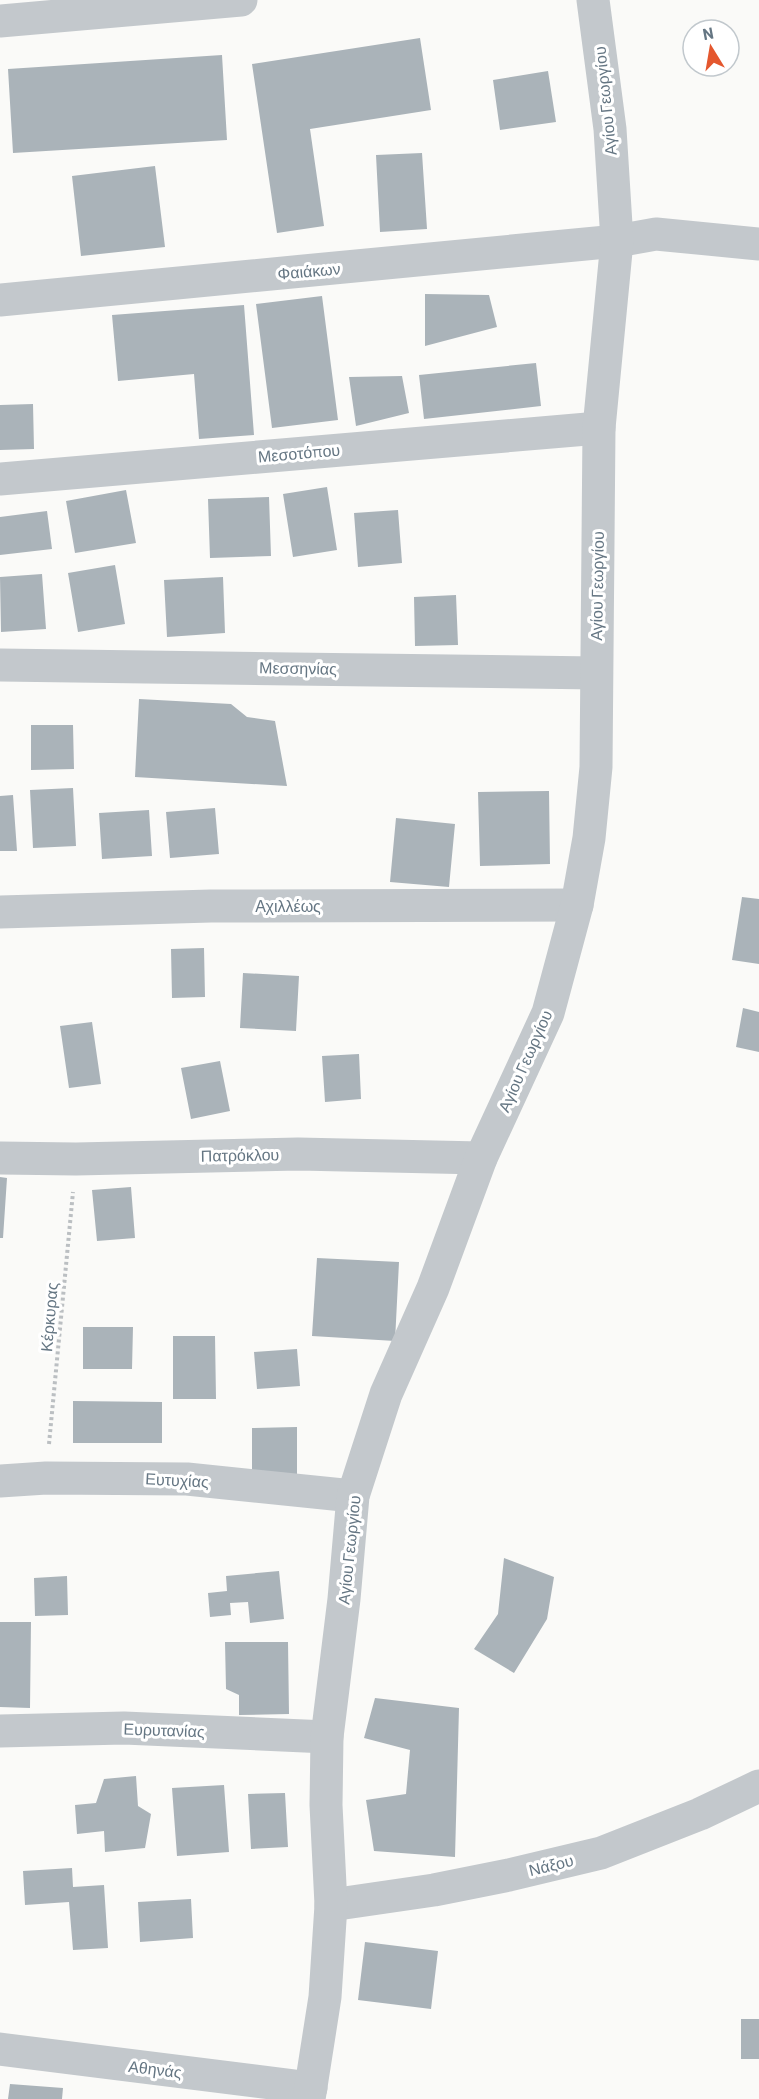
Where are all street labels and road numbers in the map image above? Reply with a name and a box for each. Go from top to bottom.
street label: Αγίου Γεωργίου [589,46,620,157]
street label: Φαιάκων [277,258,341,283]
street label: Μεσοτόπου [257,439,341,466]
street label: Αγίου Γεωργίου [586,531,607,641]
street label: Μεσσηνίας [259,657,337,678]
street label: Αχιλλέως [255,896,321,915]
street label: Αγίου Γεωργίου [494,1007,555,1115]
street label: Πατρόκλου [201,1144,279,1165]
street label: Κέρκυρας [36,1281,61,1353]
street label: Ευτυχίας [145,1468,209,1491]
street label: Αγίου Γεωργίου [333,1494,364,1605]
street label: Ευρυτανίας [123,1719,205,1740]
street label: Νάξου [527,1850,575,1880]
street label: Αθηνάς [127,2056,183,2081]

